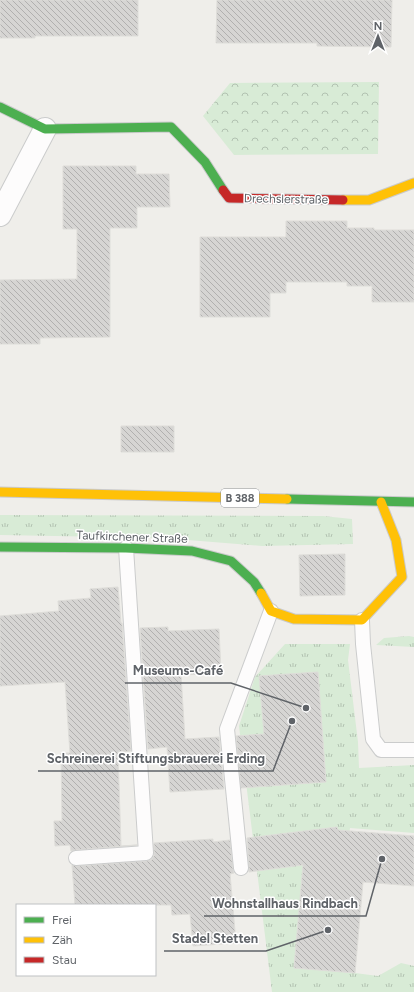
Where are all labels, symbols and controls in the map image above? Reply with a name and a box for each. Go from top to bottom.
north arrow [358,16,398,56]
text: N [374,20,382,33]
street label: Drechslerstraße [244,191,329,207]
road number: B 388 [221,489,259,507]
street label: Taufkirchener Straße [76,528,188,546]
callout: Museums-Café [125,658,231,683]
text: Museums-Café [133,663,223,678]
callout: Schreinerei Stiftungsbrauerei Erding [38,746,273,771]
text: Schreinerei Stiftungsbrauerei Erding [47,751,265,766]
callout: Wohnstallhaus Rindbach [204,891,366,916]
text: Wohnstallhaus Rindbach [212,896,358,911]
legend [16,904,156,976]
text: Frei [52,913,72,927]
callout: Stadel Stetten [164,926,266,951]
text: Stadel Stetten [172,931,258,946]
text: Zäh [52,933,73,947]
text: Stau [52,953,77,967]

